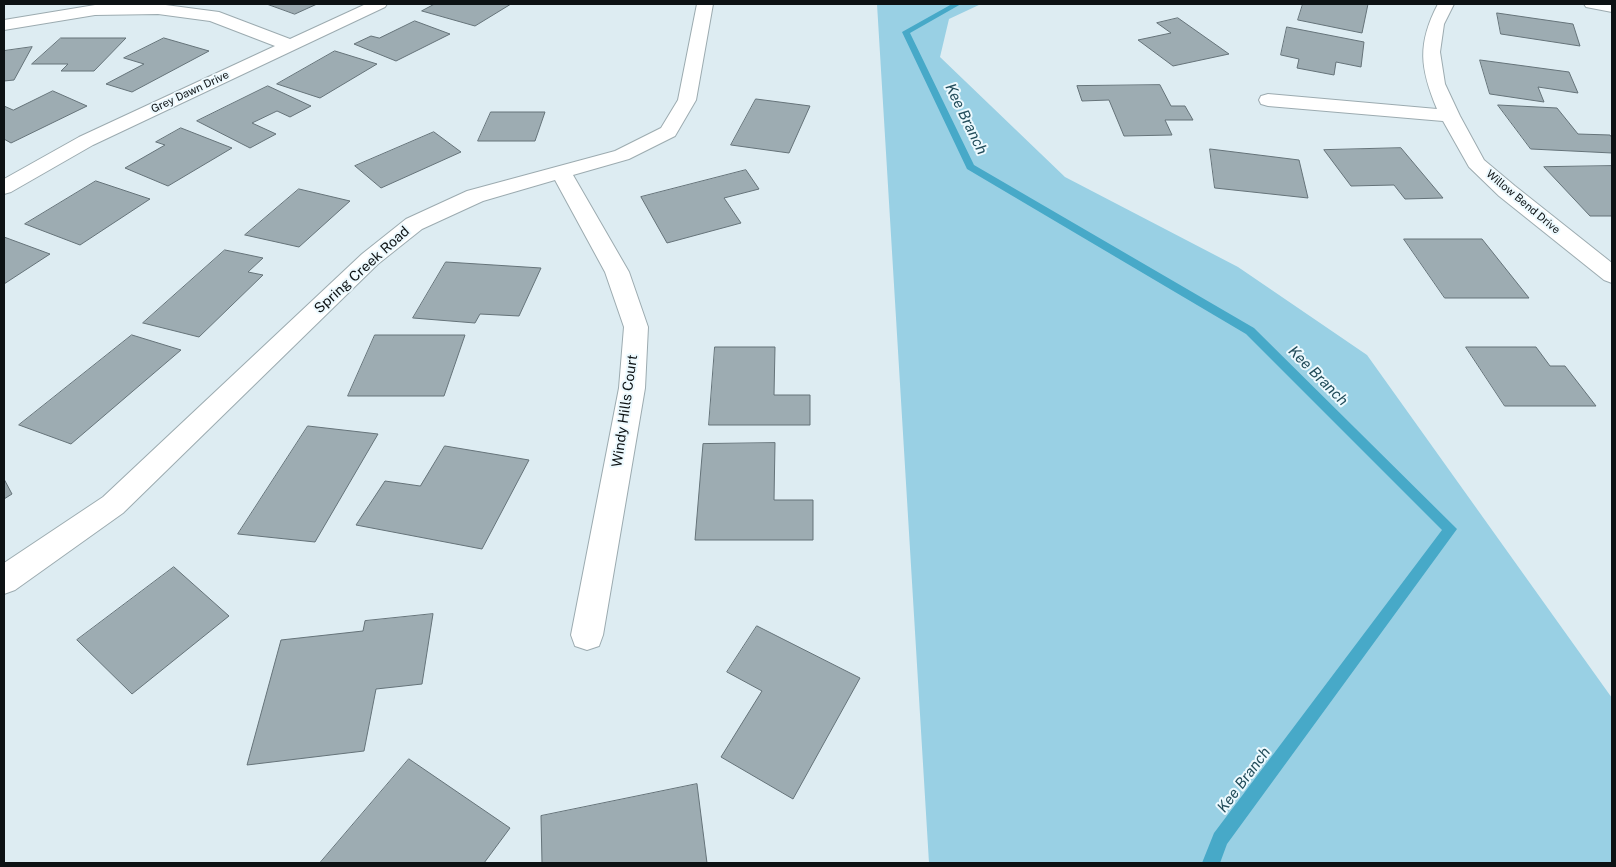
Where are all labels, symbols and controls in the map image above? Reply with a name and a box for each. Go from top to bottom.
street label: Grey Dawn Drive [149,68,231,116]
water label: Kee Branch [941,80,991,158]
street label: Willow Bend Drive [1483,167,1563,237]
street label: Spring Creek Road [311,223,413,317]
water label: Kee Branch [1284,342,1352,410]
street label: Windy Hills Court [609,354,641,468]
water label: Kee Branch [1214,744,1274,816]

